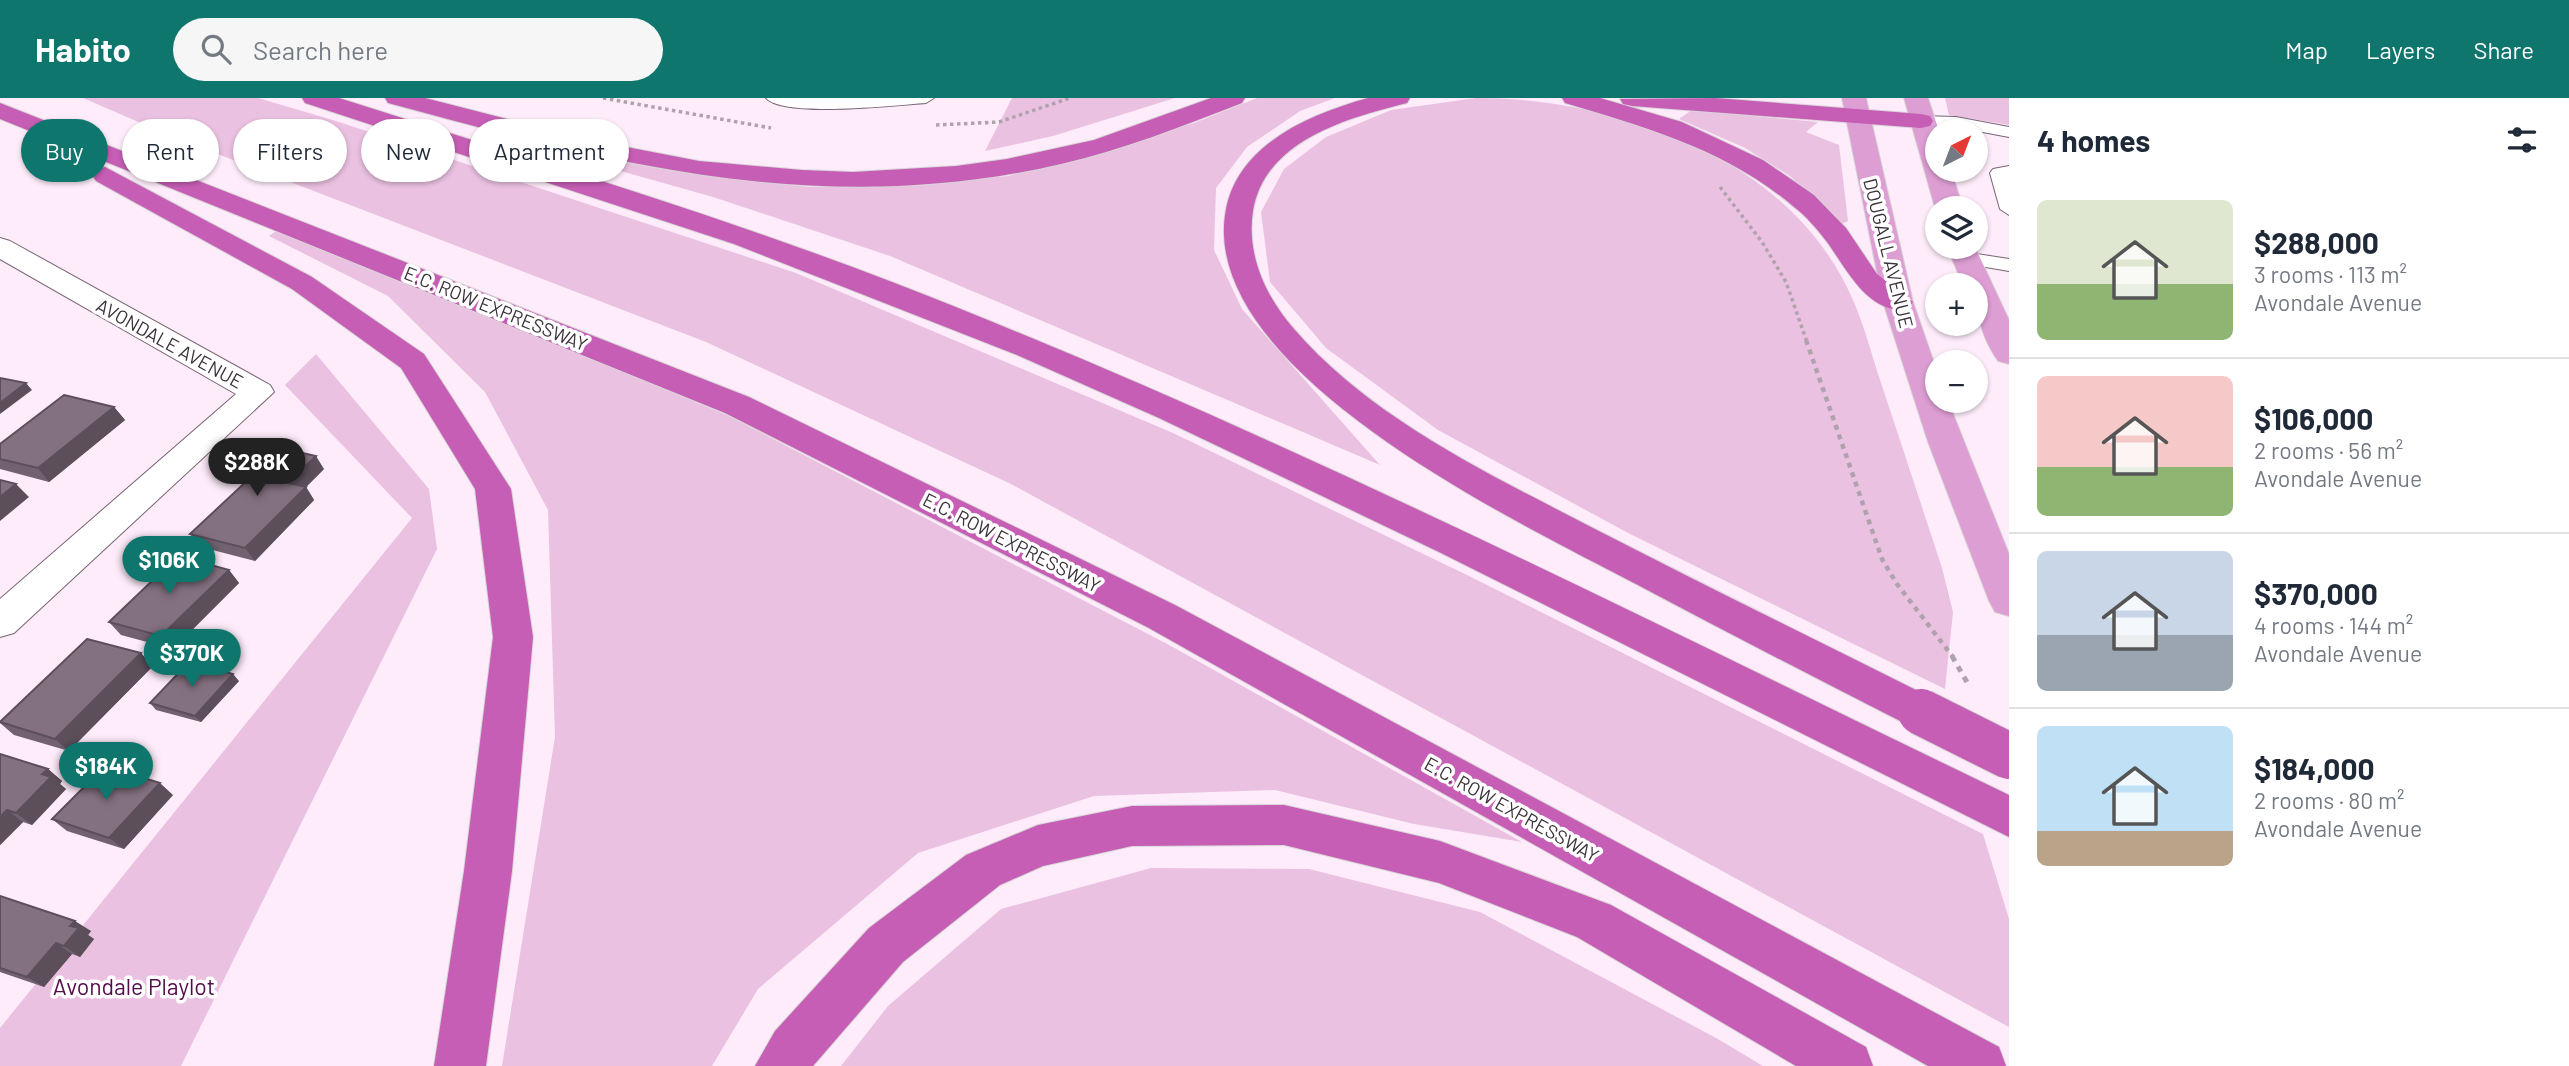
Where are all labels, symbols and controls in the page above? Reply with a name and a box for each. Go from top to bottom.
search box [173,18,663,81]
text: Habito [35,29,131,69]
icon: search [197,30,235,68]
text: Search here [253,34,388,65]
text: Map [2285,35,2328,64]
text: Layers [2366,35,2435,64]
text: Share [2473,35,2534,64]
chip: Buy [21,119,108,182]
chip: Rent [122,119,219,182]
chip: Filters [233,119,347,182]
chip: New [361,119,455,182]
chip: Apartment [469,119,629,182]
north arrow [1925,119,1988,182]
map controls [1925,119,1988,413]
icon: filters [2503,121,2541,159]
text: 4 homes [2037,122,2150,158]
street label: DOUGALL AVENUE [1859,176,1919,330]
button: layers [1925,196,1988,259]
text: $288,000 [2254,224,2379,260]
icon: home [2093,228,2177,312]
text: 3 rooms · 113 m² [2254,260,2407,288]
street label: E.C. ROW EXPRESSWAY [401,261,591,355]
button: + [1925,273,1988,336]
text: Avondale Avenue [2254,288,2422,316]
street label: AVONDALE AVENUE [93,293,247,393]
button: − [1925,350,1988,413]
text: $106,000 [2254,400,2373,436]
icon: home [2093,404,2177,488]
text: 2 rooms · 56 m² [2254,436,2403,464]
pin: $288K [208,438,306,498]
text: $288K [224,447,290,475]
text: Avondale Avenue [2254,464,2422,492]
street label: E.C. ROW EXPRESSWAY [920,487,1105,597]
pin: $106K [120,536,218,596]
text: $106K [138,545,200,573]
text: $370,000 [2254,575,2378,611]
icon: home [2093,579,2177,663]
text: 4 rooms · 144 m² [2254,611,2413,639]
pin: $370K [143,630,241,689]
text: $370K [160,638,224,666]
text: Avondale Avenue [2254,639,2422,667]
pin: $184K [57,742,155,802]
text: $184,000 [2254,750,2375,786]
text: $184K [75,751,137,779]
street label: E.C. ROW EXPRESSWAY [1421,751,1603,867]
icon: home [2093,754,2177,838]
text: 2 rooms · 80 m² [2254,786,2404,814]
text: Avondale Avenue [2254,814,2422,842]
park label: Avondale Playlot [53,972,215,1000]

